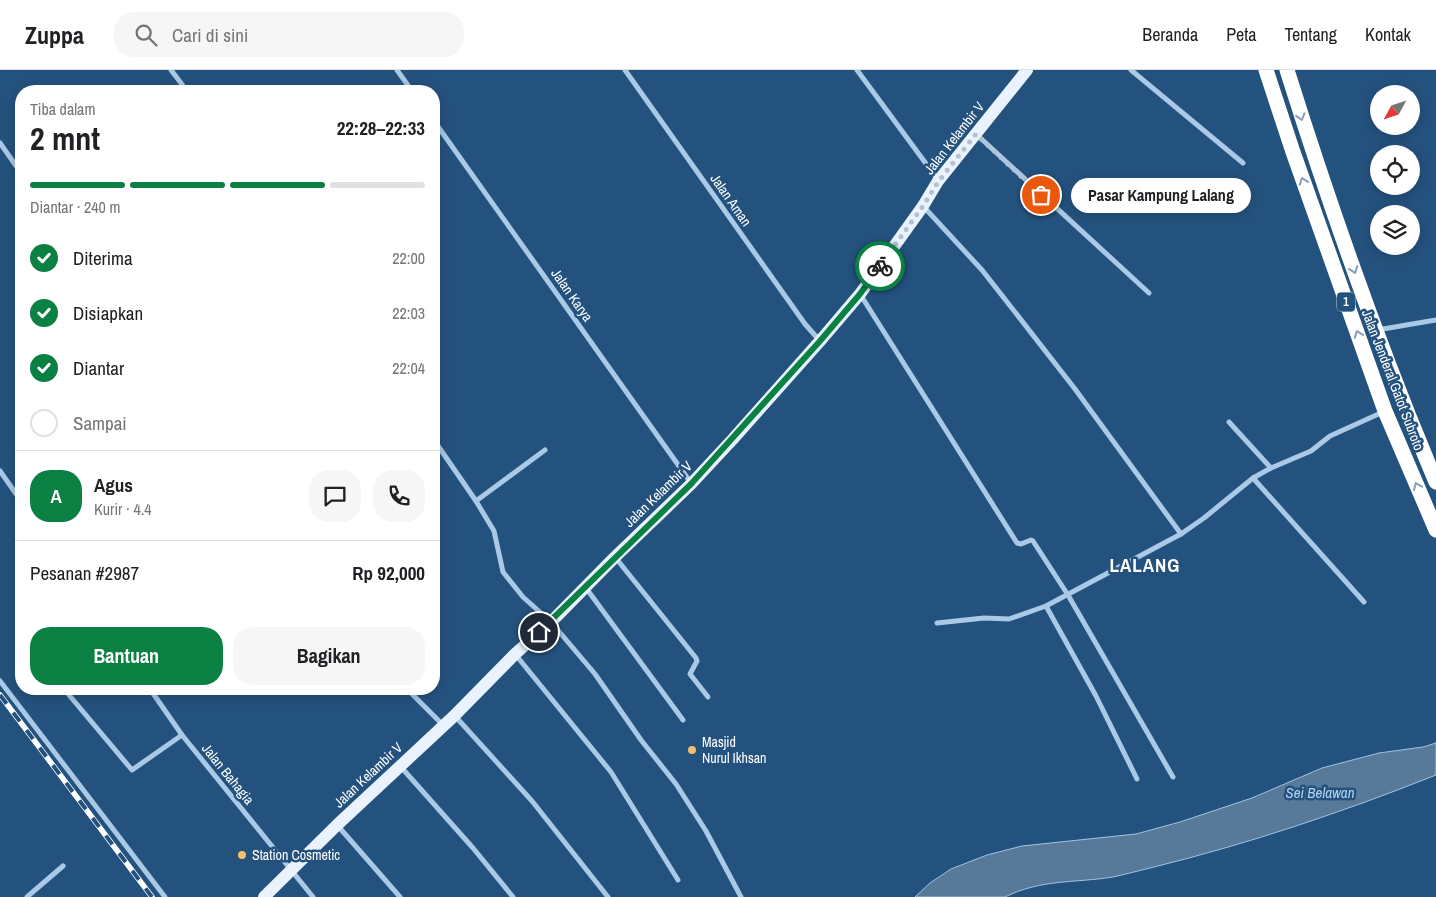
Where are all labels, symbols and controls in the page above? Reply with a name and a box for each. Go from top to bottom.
search box [114,12,464,57]
text: Zuppa [25,19,84,51]
icon: search [132,21,160,49]
text: Cari di sini [172,22,248,48]
text: Beranda [1142,22,1198,47]
text: Peta [1226,22,1257,47]
text: Tentang [1285,22,1337,47]
text: Kontak [1365,22,1411,47]
north arrow [1370,85,1420,135]
map controls [1370,85,1420,255]
text: Tiba dalam [30,98,95,120]
street label: Jalan Kelambir V [920,98,988,178]
one-way arrow [1296,112,1306,120]
text: 22:28–22:33 [337,115,425,141]
text: 2 mnt [30,117,100,160]
button: locate [1370,145,1420,195]
street label: Jalan Aman [706,170,756,230]
pin [1020,174,1062,216]
one-way arrow [1299,177,1309,186]
callout: Pasar Kampung Lalang [1071,178,1251,212]
icon: bag [1027,181,1055,209]
text: Pasar Kampung Lalang [1088,184,1234,206]
text: Diantar · 240 m [30,196,120,218]
button: layers [1370,205,1420,255]
courier [855,241,905,291]
icon: check [30,244,58,272]
text: Diterima [73,245,133,271]
text: 22:00 [392,247,425,269]
icon: bike [866,252,894,280]
street label: Jalan Karya [547,265,597,325]
one-way arrow [1348,266,1358,274]
road number: 1 [1337,292,1355,312]
icon: check [30,299,58,327]
text: Disiapkan [73,300,143,326]
text: 22:03 [392,302,425,324]
street label: Jalan Jenderal Gatot Subroto [1358,307,1428,453]
one-way arrow [1354,330,1364,339]
icon: check [30,354,58,382]
text: Diantar [73,355,124,381]
text: 22:04 [392,357,425,379]
text: Sampai [73,410,127,436]
street label: Jalan Kelambir V [620,457,696,531]
button: chat [309,470,361,522]
button: phone [373,470,425,522]
text: Agus [94,472,133,498]
one-way arrow [1412,482,1423,491]
text: A [50,483,62,509]
text: Kurir · 4.4 [94,498,152,520]
district label: LALANG [1110,552,1180,578]
text: Pesanan #2987 [30,560,139,586]
text: Rp 92,000 [352,560,425,586]
pin [518,611,560,653]
icon: home [525,618,553,646]
button: Bantuan [30,627,223,685]
button: Bagikan [233,627,425,685]
place label: Masjid Nurul Ikhsan [702,733,766,767]
street label: Jalan Kelambir V [330,738,406,811]
street label: Jalan Bahagia [198,740,258,809]
marker: Masjid Nurul Ikhsan [686,744,698,756]
water label: Sei Belawan [1285,782,1355,803]
place label: Station Cosmetic [252,846,340,864]
marker: Station Cosmetic [236,849,248,861]

